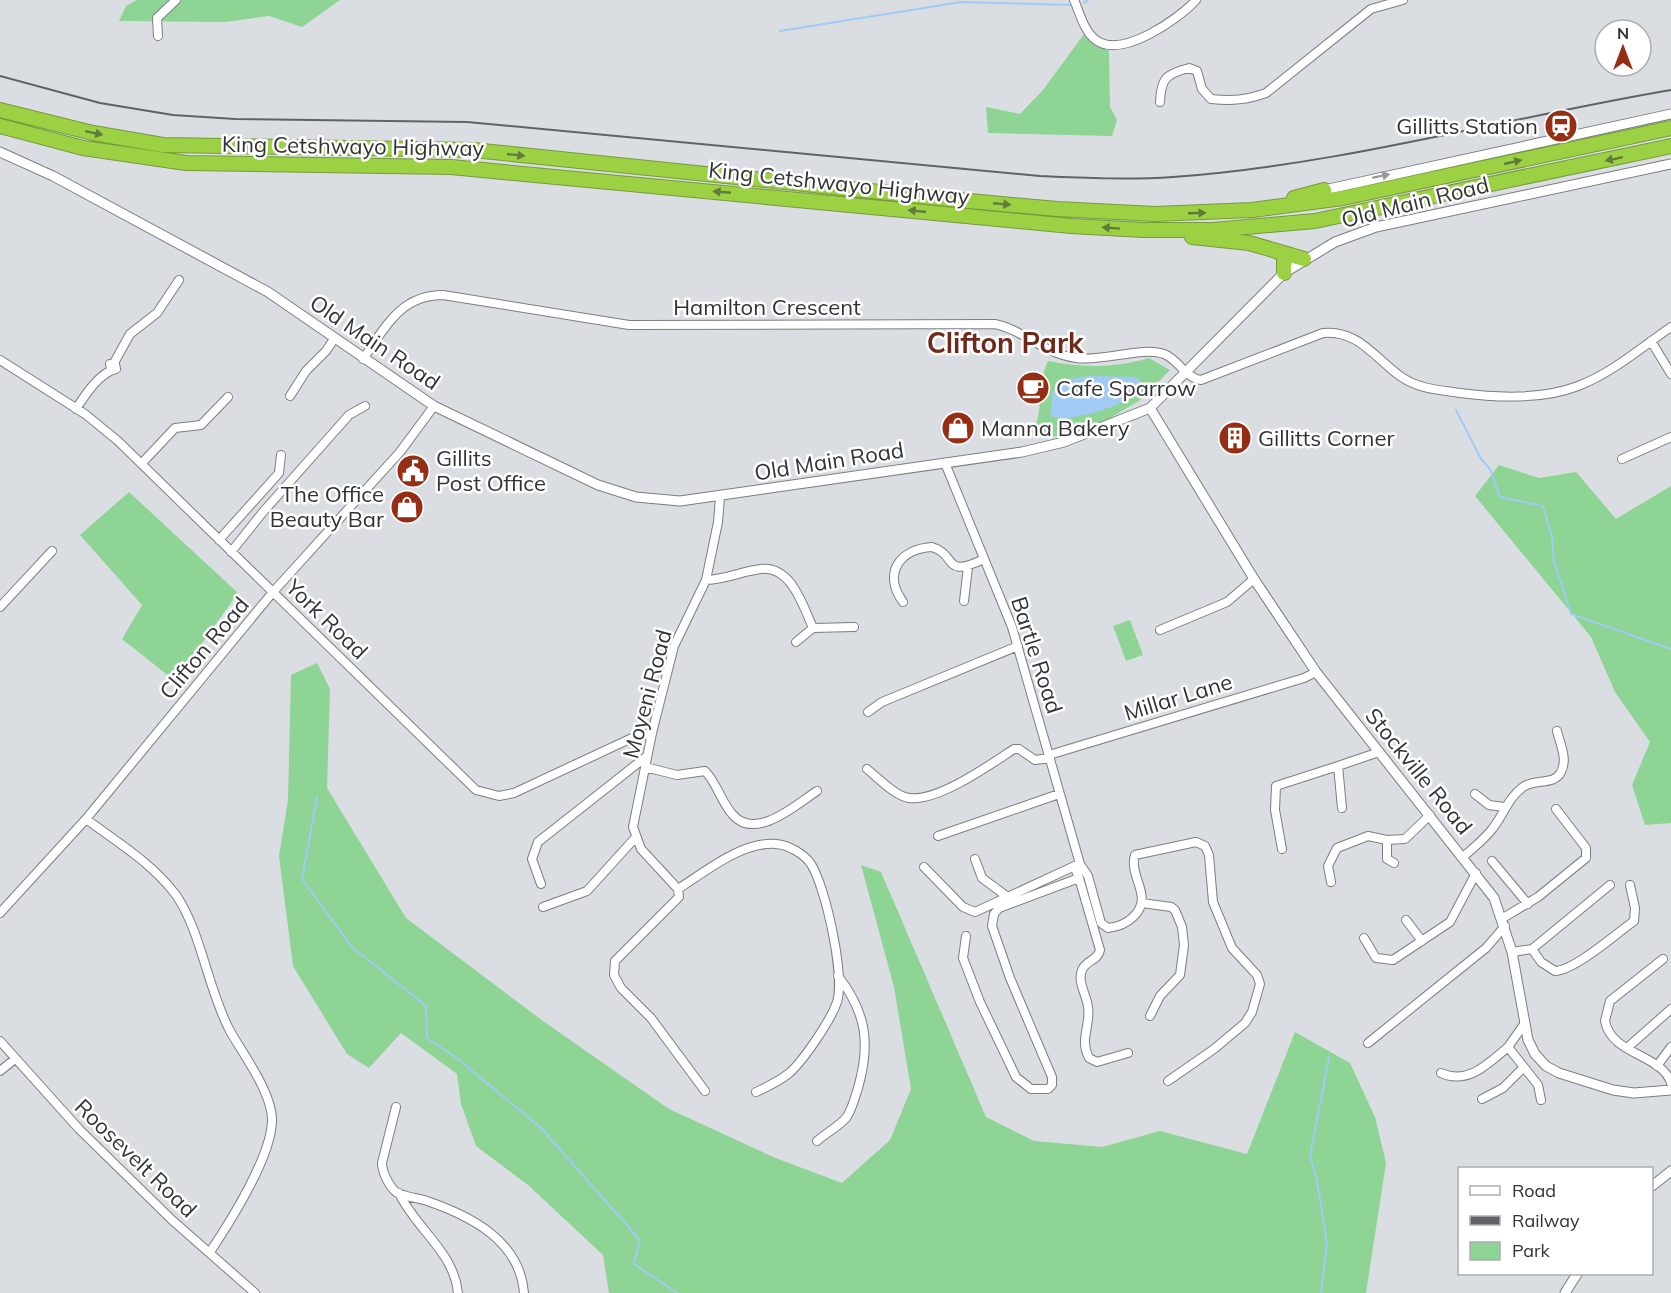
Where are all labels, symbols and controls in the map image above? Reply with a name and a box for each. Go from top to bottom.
north arrow [1593,18,1653,78]
text: N [1617,23,1629,43]
station icon: Gillitts Station [1543,108,1579,144]
place label: Gillitts Station [1396,112,1538,140]
one-way arrow [85,129,104,138]
street label: King Cetshwayo Highway [222,130,485,162]
one-way arrow [506,150,525,159]
street label: King Cetshwayo Highway [707,155,971,211]
one-way arrow [1604,155,1623,164]
one-way arrow [1504,157,1523,167]
street label: Old Main Road [1338,170,1492,234]
one-way arrow [1372,171,1391,180]
one-way arrow [713,187,732,197]
one-way arrow [993,199,1012,209]
one-way arrow [907,206,926,216]
one-way arrow [1187,208,1206,218]
one-way arrow [1101,224,1120,233]
street label: Old Main Road [305,288,445,396]
street label: Hamilton Crescent [673,293,861,321]
district label: Clifton Park [927,325,1084,360]
cafe icon: Cafe Sparrow [1015,370,1051,406]
place label: Cafe Sparrow [1056,374,1196,402]
shop icon: Manna Bakery [940,410,976,446]
place label: Manna Bakery [981,414,1130,442]
building icon: Gillitts Corner [1217,420,1253,456]
place label: Gillitts Corner [1258,424,1394,452]
street label: Old Main Road [752,435,906,487]
place label: Gillits Post Office [436,444,546,497]
public building icon: Gillits Post Office [395,453,431,489]
place label: The Office Beauty Bar [270,480,384,533]
shop icon: The Office Beauty Bar [389,489,425,525]
street label: York Road [279,572,374,665]
street label: Clifton Road [153,591,255,705]
street label: Bartle Road [1005,593,1069,717]
street label: Moyeni Road [616,626,678,762]
street label: Millar Lane [1121,667,1235,727]
street label: Stockville Road [1359,702,1479,840]
street label: Roosevelt Road [69,1093,203,1223]
legend [1458,1167,1653,1275]
text: Road [1512,1179,1556,1202]
text: Railway [1512,1209,1580,1232]
text: Park [1512,1239,1551,1262]

